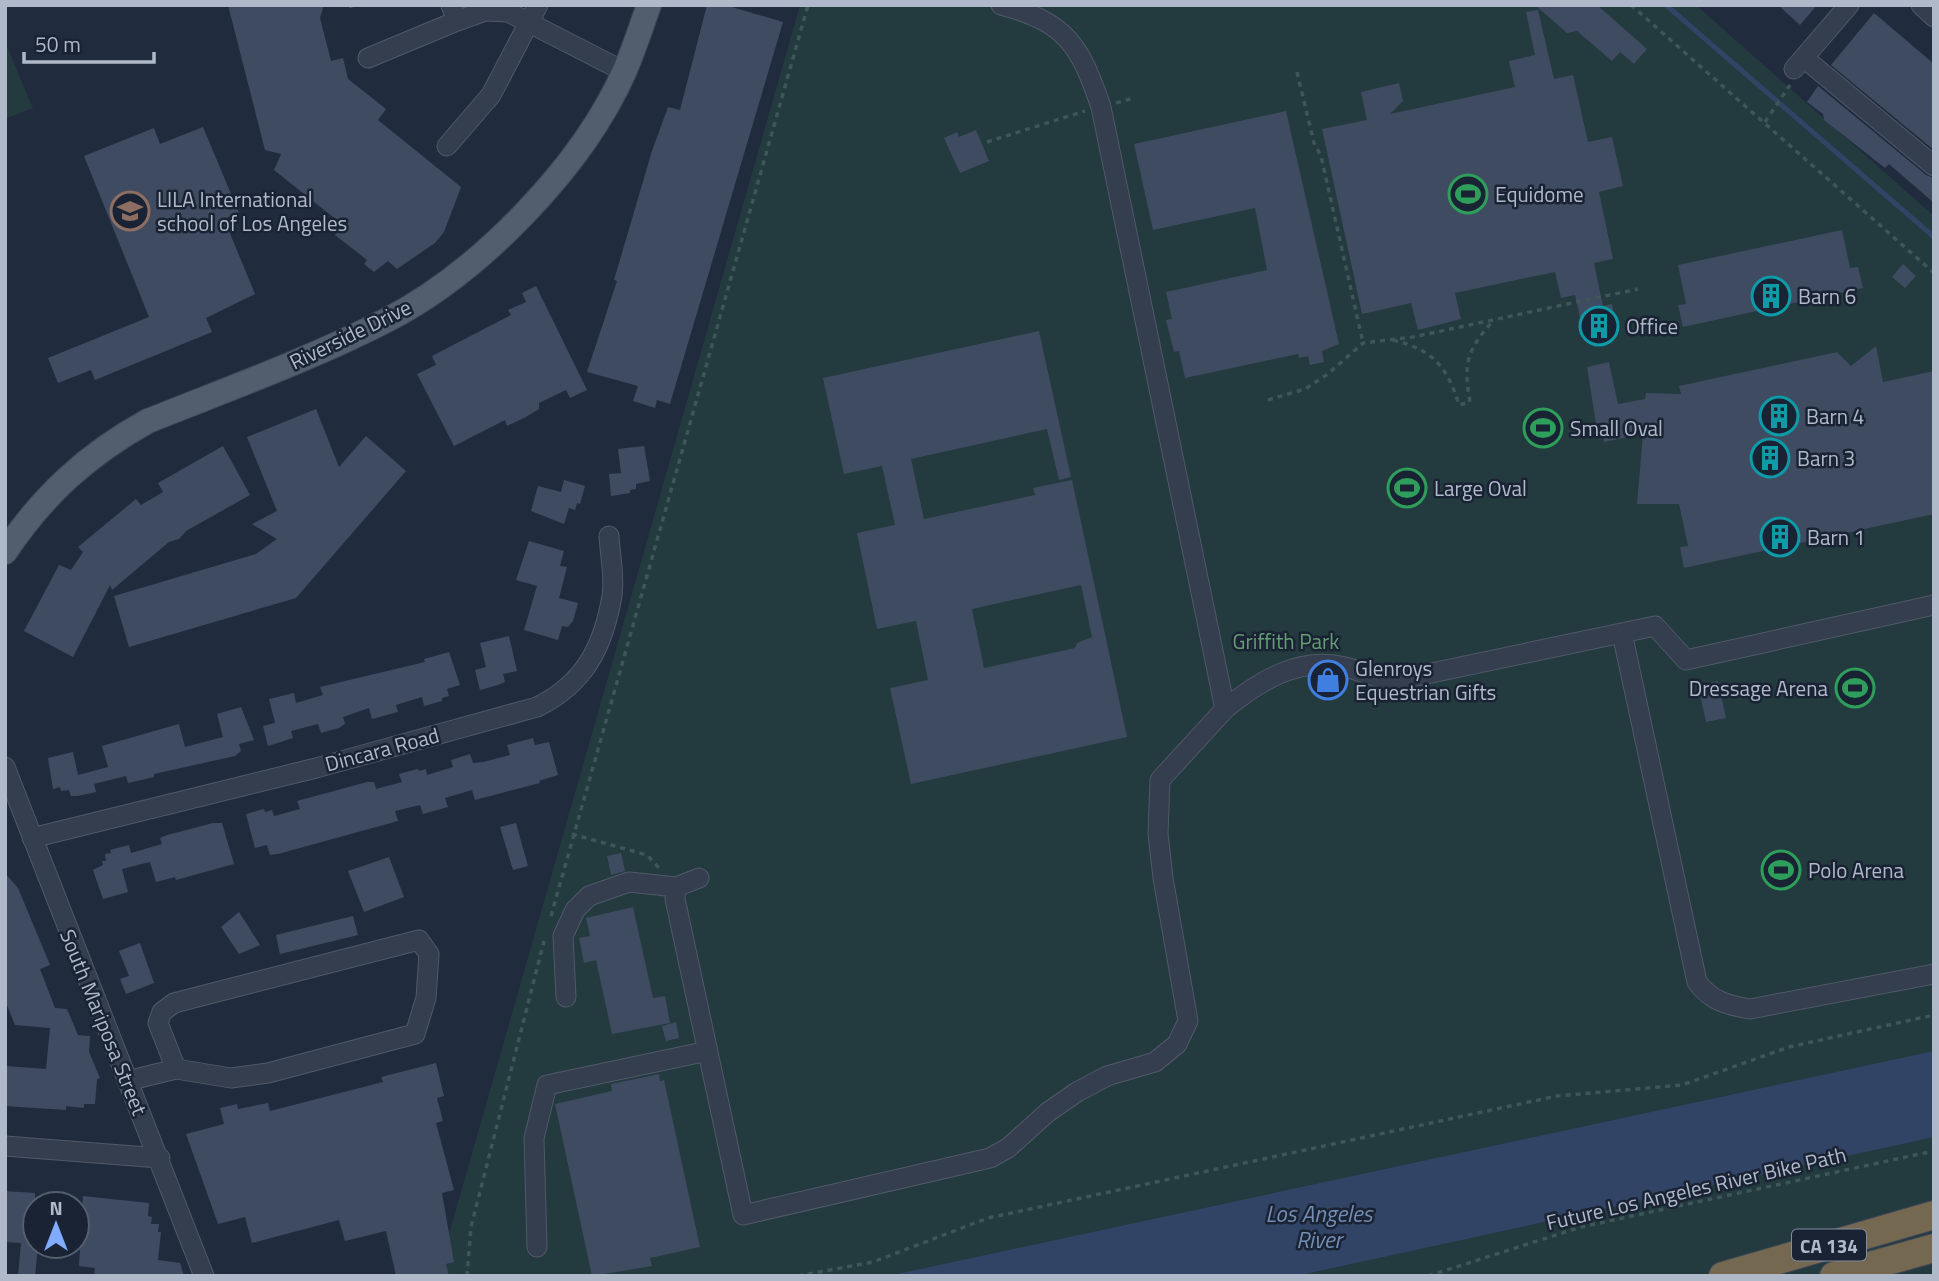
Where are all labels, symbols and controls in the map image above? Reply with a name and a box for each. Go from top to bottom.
scale bar [24,21,154,65]
text: 50 m [35,28,81,60]
sports icon: Equidome [1447,173,1489,215]
place label: Equidome [1495,178,1584,210]
place label: LILA International school of Los Angeles [157,183,347,239]
school or university icon: LILA International school of Los Angeles [109,190,151,232]
building icon: Barn 6 [1750,275,1792,317]
place label: Barn 6 [1798,280,1856,312]
street label: Riverside Drive [284,291,416,377]
building icon: Office [1578,305,1620,347]
place label: Office [1626,310,1678,342]
building icon: Barn 4 [1758,395,1800,437]
place label: Barn 4 [1806,400,1864,432]
sports icon: Small Oval [1522,407,1564,449]
place label: Small Oval [1570,412,1663,444]
building icon: Barn 3 [1749,437,1791,479]
place label: Barn 3 [1797,442,1855,474]
sports icon: Large Oval [1386,467,1428,509]
place label: Large Oval [1434,472,1527,504]
building icon: Barn 1 [1759,516,1801,558]
place label: Barn 1 [1807,521,1865,553]
park label: Griffith Park [1233,625,1339,657]
place label: Glenroys Equestrian Gifts [1355,652,1496,708]
shop icon: Glenroys Equestrian Gifts [1307,659,1349,701]
sports icon: Dressage Arena [1834,667,1876,709]
place label: Dressage Arena [1689,672,1828,704]
street label: Dincara Road [321,718,443,780]
sports icon: Polo Arena [1760,849,1802,891]
place label: Polo Arena [1808,854,1904,886]
street label: South Mariposa Street [52,924,156,1120]
street label: Future Los Angeles River Bike Path [1543,1138,1849,1238]
north arrow [21,1190,91,1260]
text: N [49,1193,63,1222]
water label: Los Angeles River [1266,1196,1375,1257]
road number: CA 134 [1792,1230,1866,1260]

